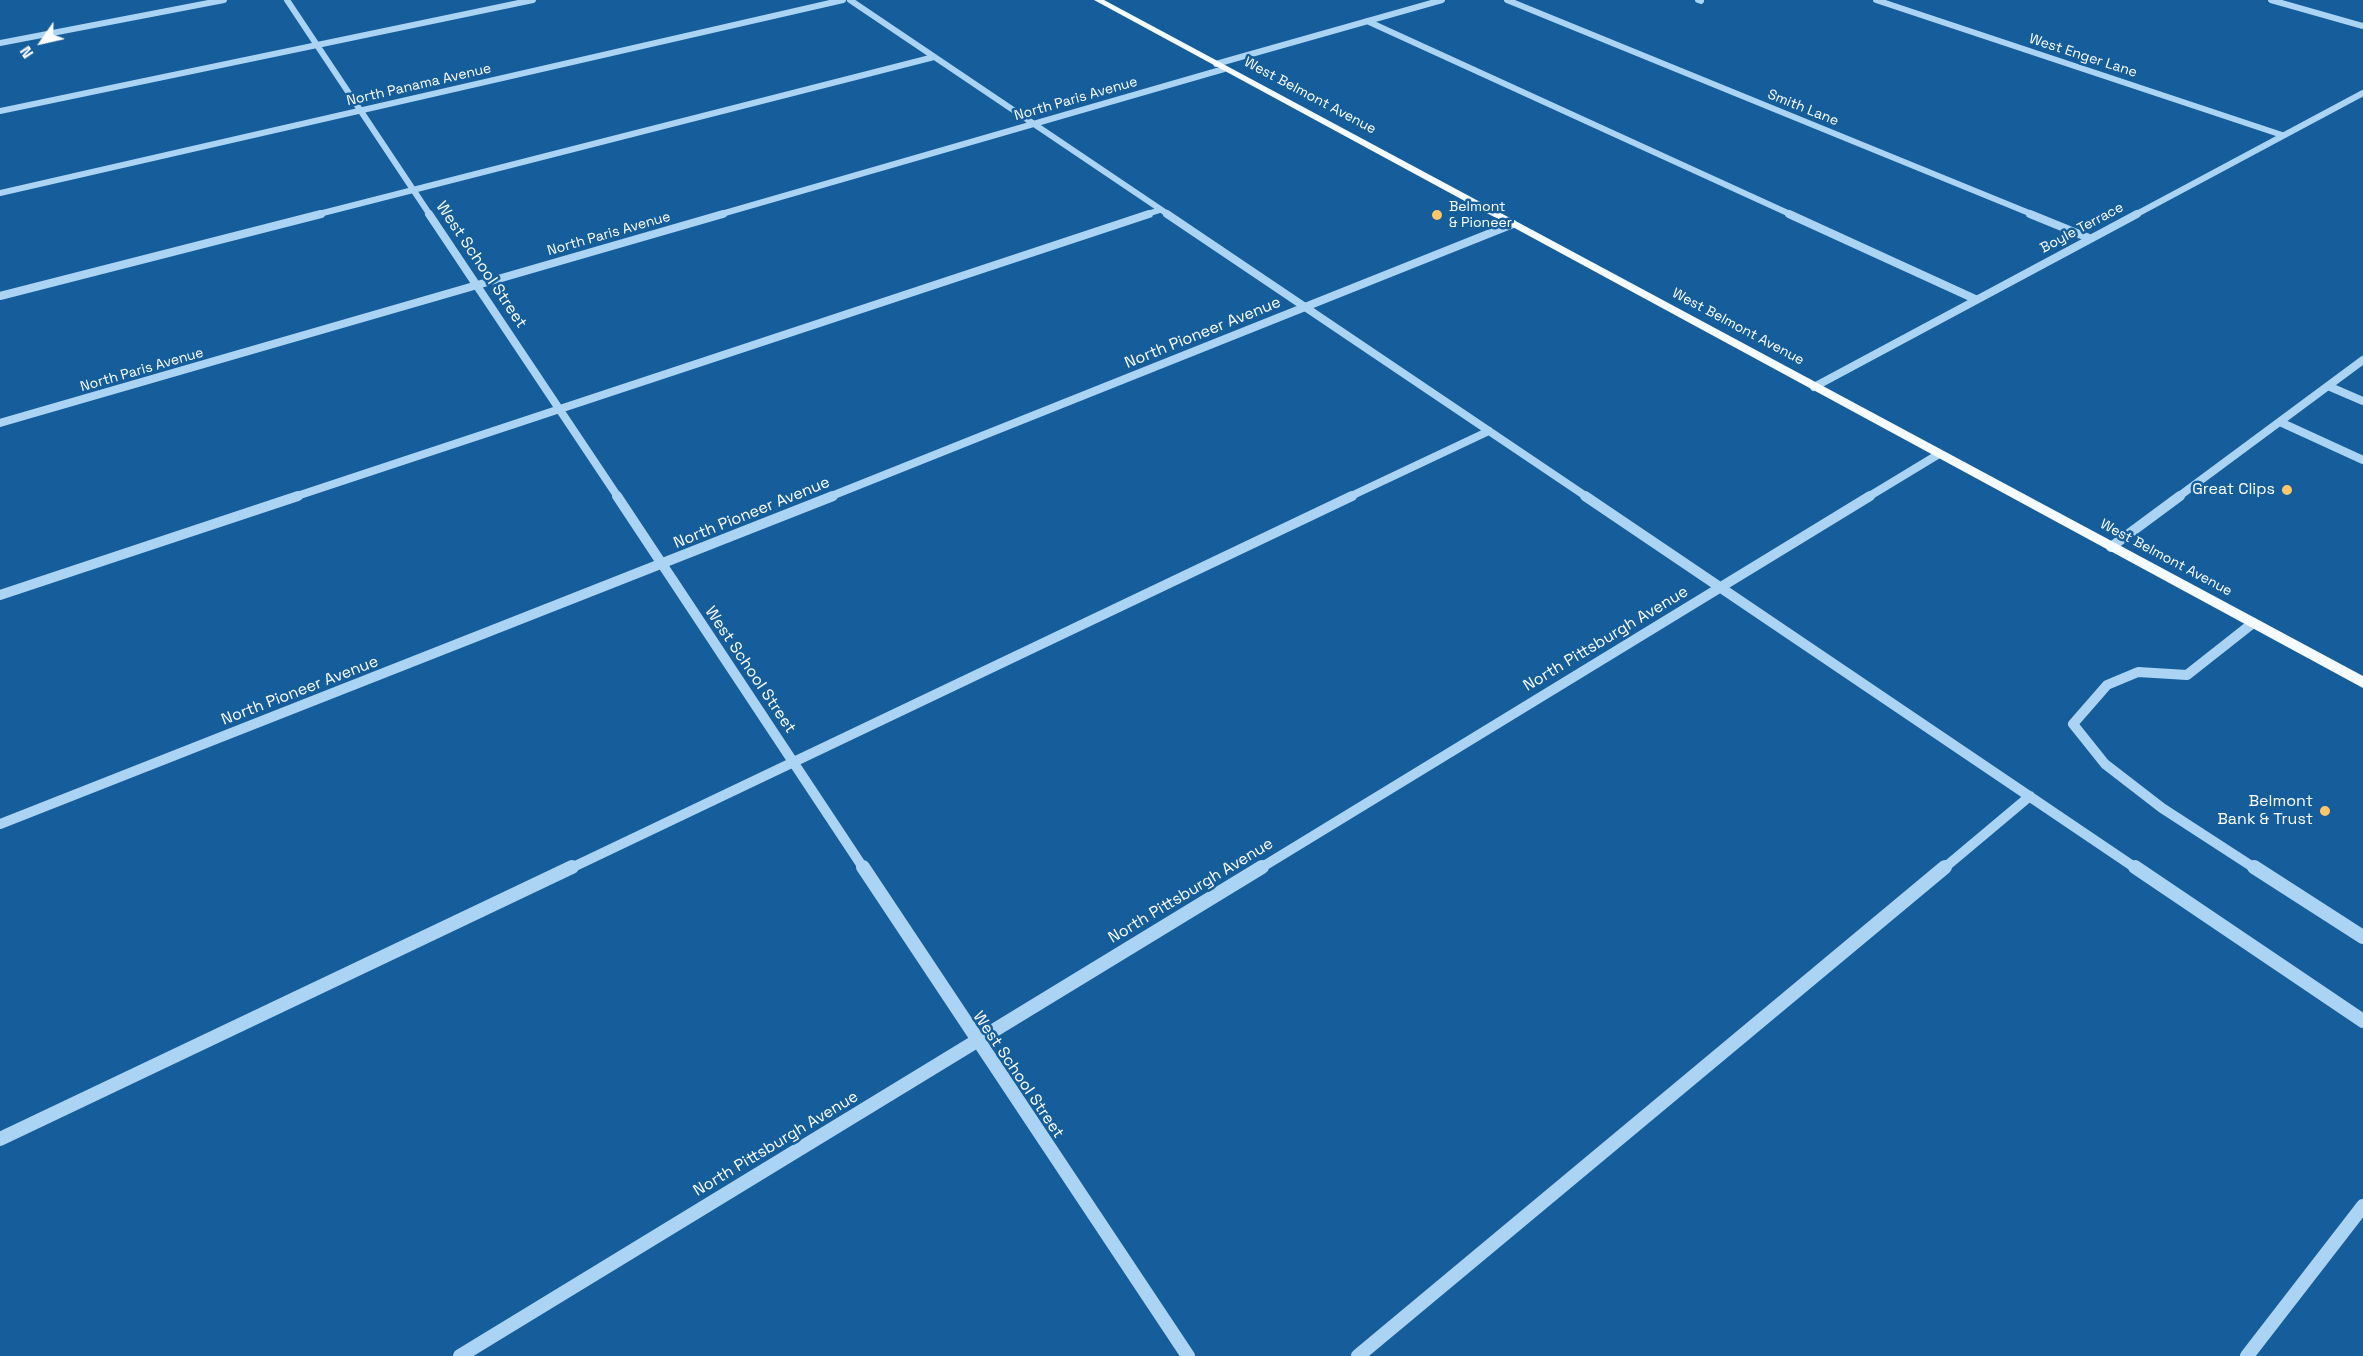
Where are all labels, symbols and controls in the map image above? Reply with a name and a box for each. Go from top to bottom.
north arrow [12,12,72,72]
street label: West Enger Lane [2027,31,2139,81]
text: N [15,42,38,63]
street label: West Belmont Avenue [1241,54,1379,138]
street label: North Panama Avenue [345,60,493,110]
street label: North Paris Avenue [1013,73,1139,125]
street label: Smith Lane [1765,86,1841,130]
street label: West School Street [431,198,531,332]
place label: Belmont & Pioneer [1449,199,1512,232]
street label: Boyle Terrace [2038,199,2126,257]
street label: North Paris Avenue [546,208,672,260]
marker: Belmont & Pioneer [1430,208,1444,222]
street label: West Belmont Avenue [1669,285,1807,369]
street label: North Pioneer Avenue [1122,293,1284,373]
street label: North Paris Avenue [79,344,205,396]
street label: North Pioneer Avenue [671,473,833,553]
place label: Great Clips [2192,480,2275,500]
marker: Great Clips [2280,483,2294,497]
street label: West Belmont Avenue [2097,516,2235,600]
street label: North Pittsburgh Avenue [1520,582,1692,696]
street label: West School Street [700,603,800,737]
street label: North Pioneer Avenue [219,652,381,730]
place label: Belmont Bank & Trust [2217,792,2313,830]
marker: Belmont Bank & Trust [2318,804,2332,818]
street label: North Pittsburgh Avenue [1105,834,1277,948]
street label: West School Street [968,1008,1068,1142]
street label: North Pittsburgh Avenue [690,1087,862,1201]

